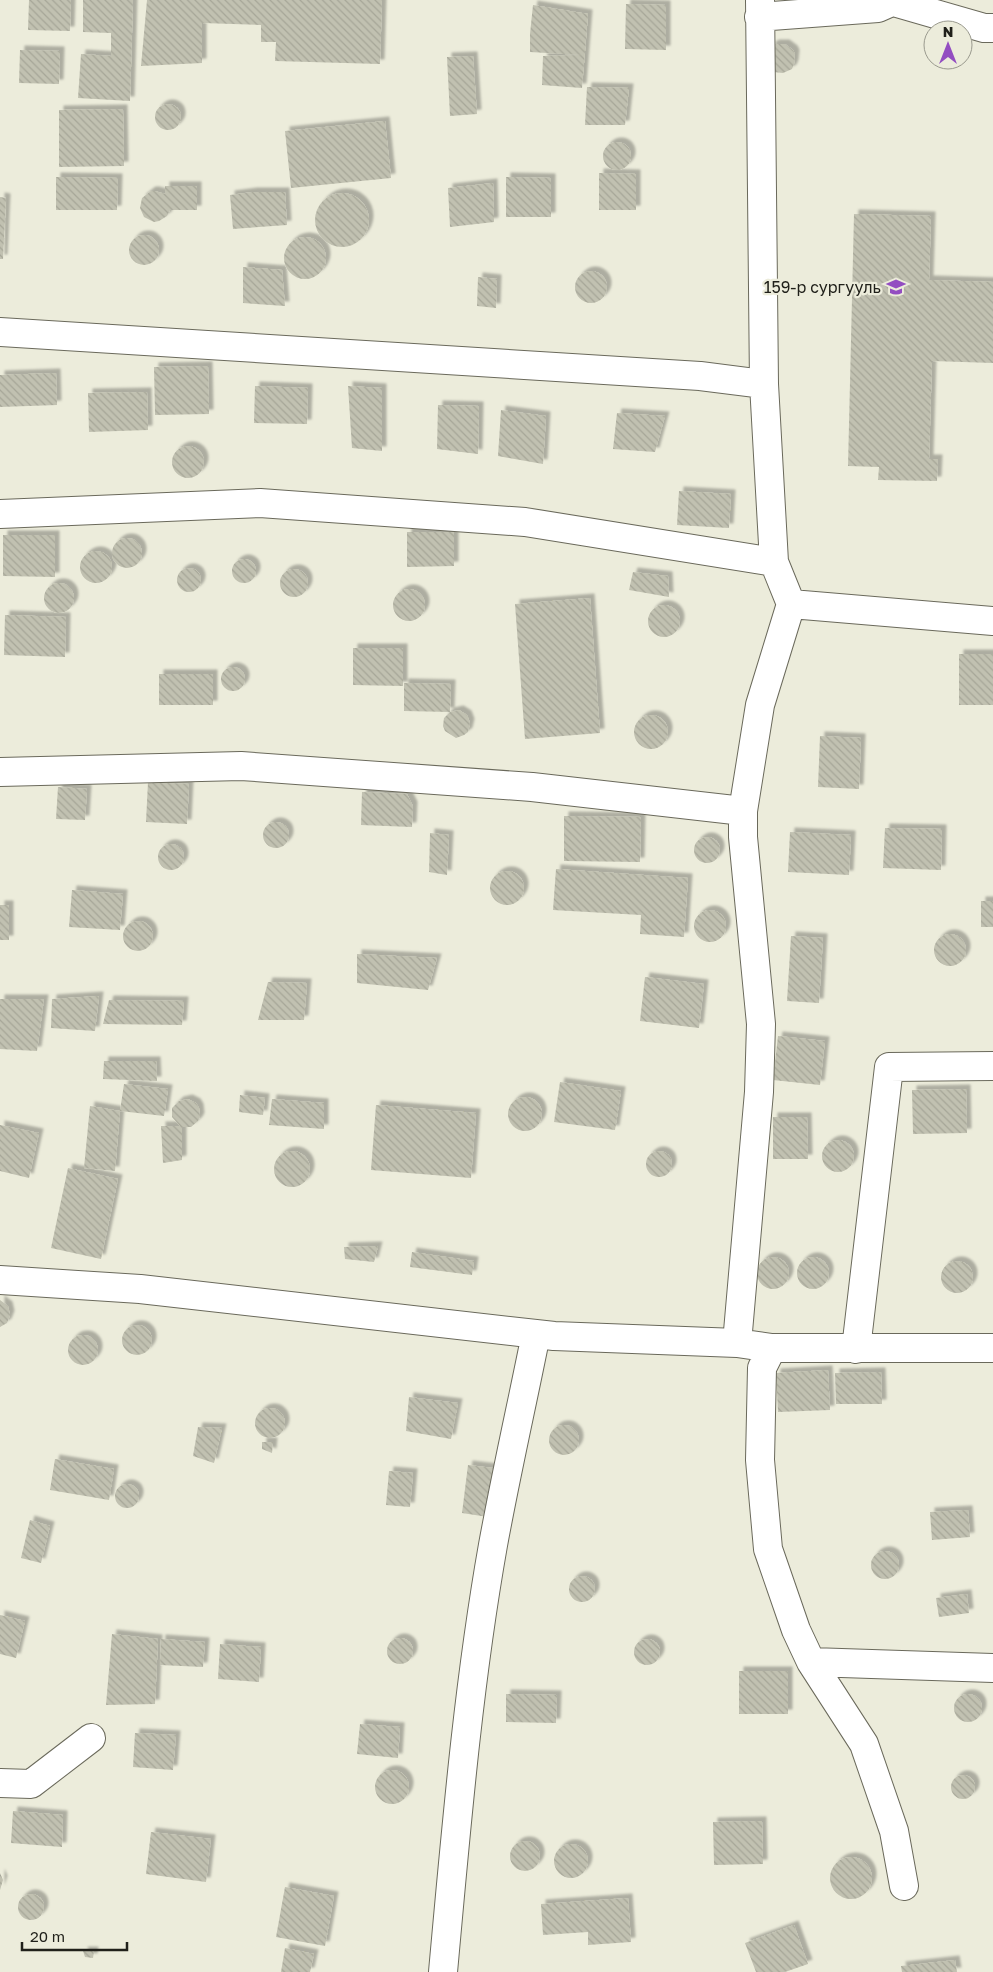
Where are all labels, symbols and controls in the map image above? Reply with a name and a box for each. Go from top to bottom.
north arrow [923,20,973,70]
text: N [943,23,953,40]
school or university icon: 159-р сургууль [885,276,907,298]
place label: 159-р сургууль [764,277,881,297]
scale bar [22,1920,128,1952]
text: 20 m [30,1927,65,1945]

